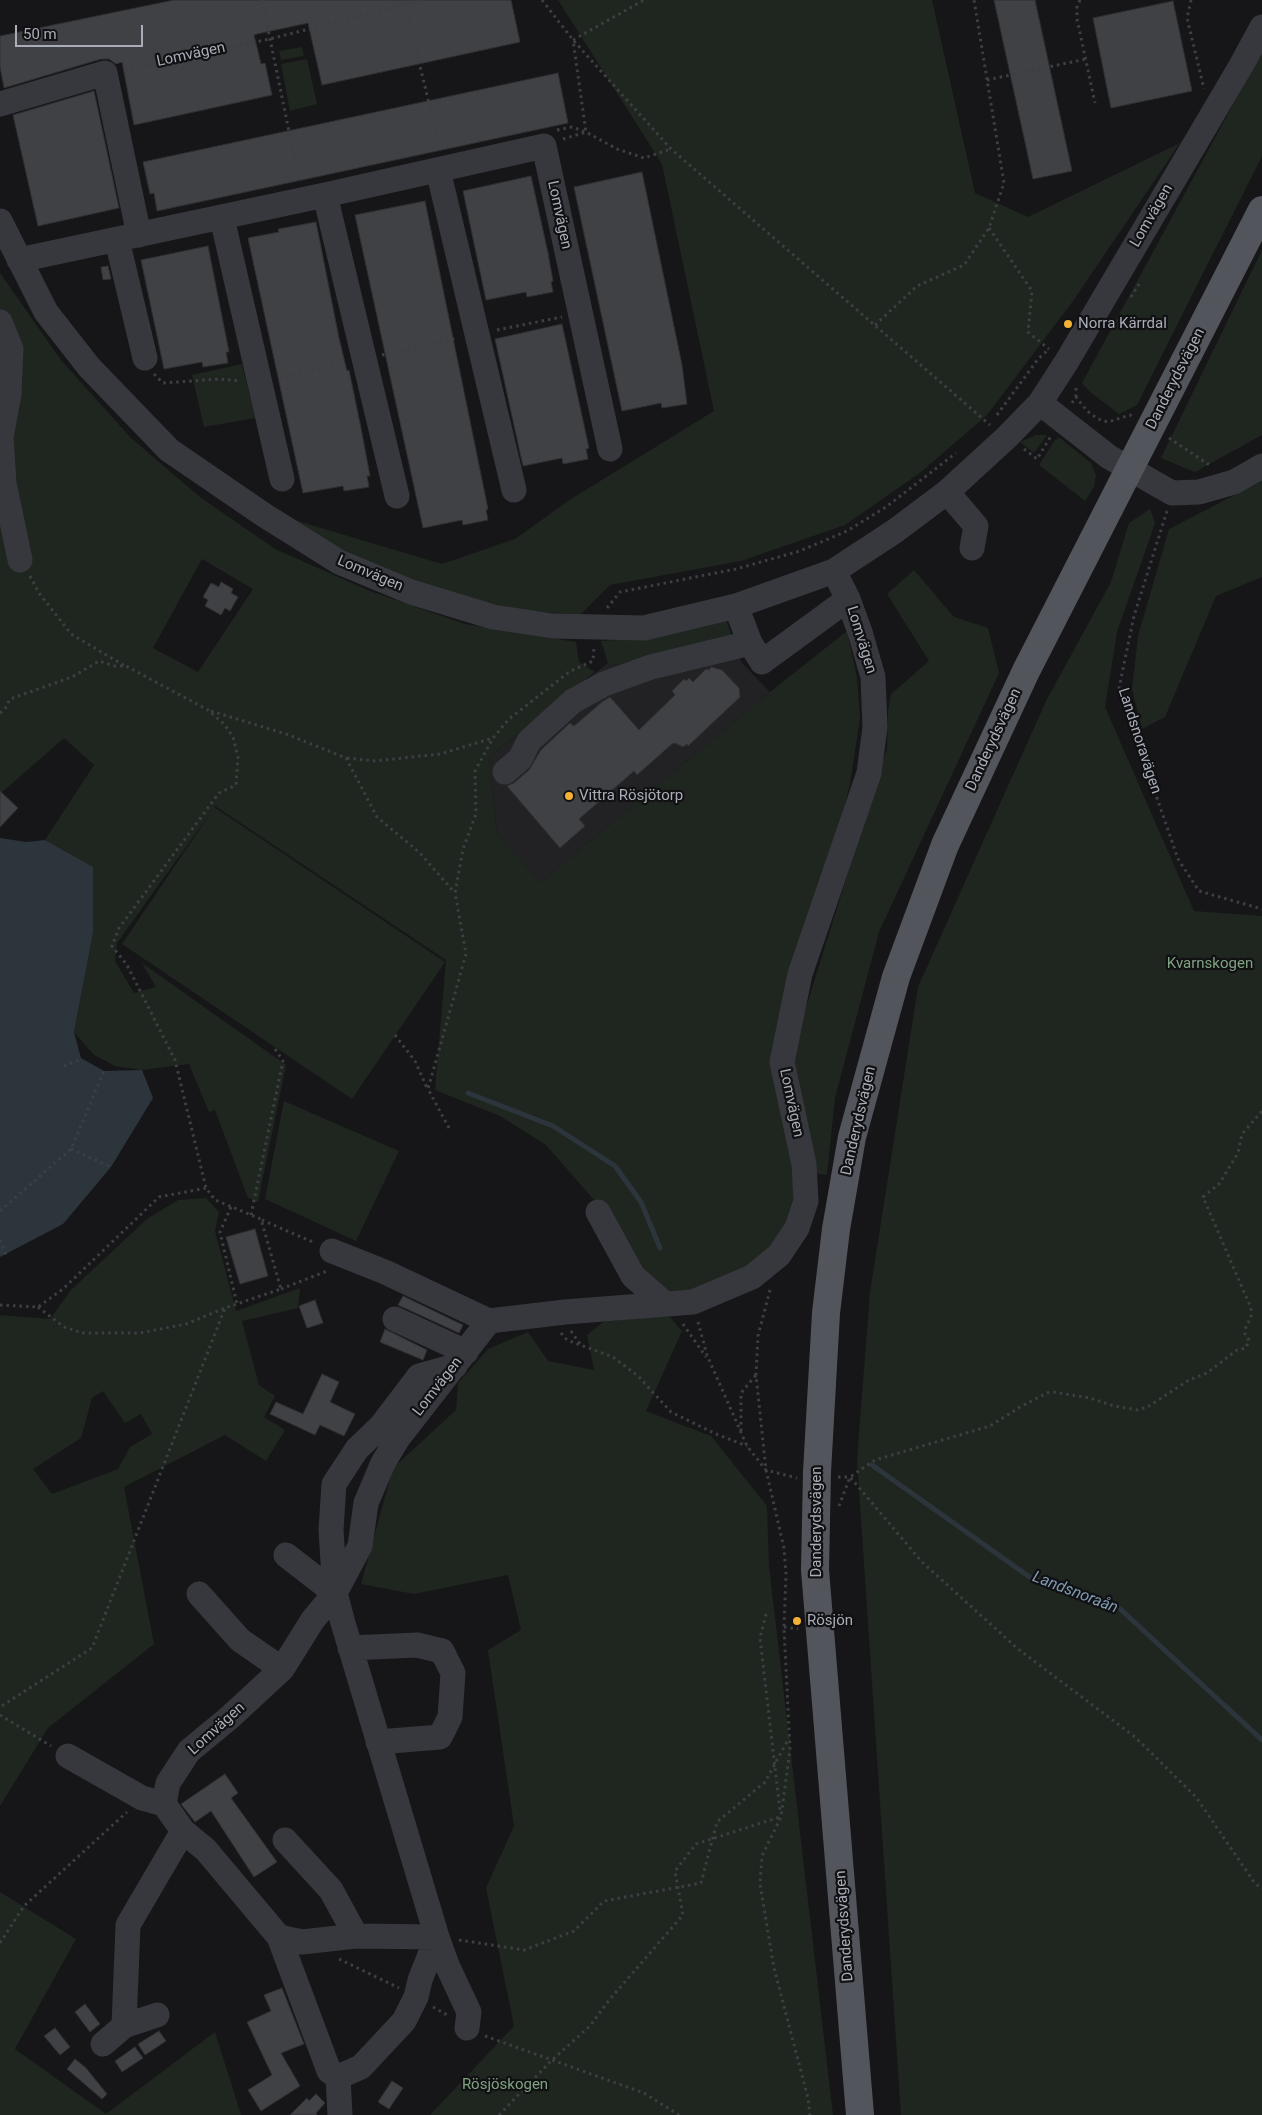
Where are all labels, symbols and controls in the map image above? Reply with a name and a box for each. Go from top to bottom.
scale bar [18,15,145,47]
text: 50 m [23,25,57,43]
street label: Lomvägen [155,39,227,71]
street label: Lomvägen [543,179,575,251]
street label: Lomvägen [1127,181,1177,251]
place label: Norra Kärrdal [1078,315,1167,333]
marker: Norra Kärrdal [1062,318,1074,330]
street label: Danderydsvägen [1143,325,1209,433]
street label: Lomvägen [334,552,406,596]
street label: Lomvägen [842,604,880,676]
street label: Danderydsvägen [962,686,1026,794]
street label: Landsnoravägen [1113,686,1165,796]
place label: Vittra Rösjötorp [579,787,683,805]
marker: Vittra Rösjötorp [563,790,575,802]
park label: Kvarnskogen [1167,955,1253,973]
street label: Danderydsvägen [838,1065,880,1177]
street label: Lomvägen [775,1067,807,1139]
street label: Lomvägen [409,1354,467,1420]
street label: Danderydsvägen [808,1466,826,1578]
water label: Landsnoraån [1030,1568,1120,1618]
place label: Rösjön [807,1612,853,1630]
marker: Rösjön [791,1615,803,1627]
street label: Lomvägen [185,1699,249,1759]
street label: Danderydsvägen [832,1870,858,1982]
park label: Rösjöskogen [462,2076,548,2094]

